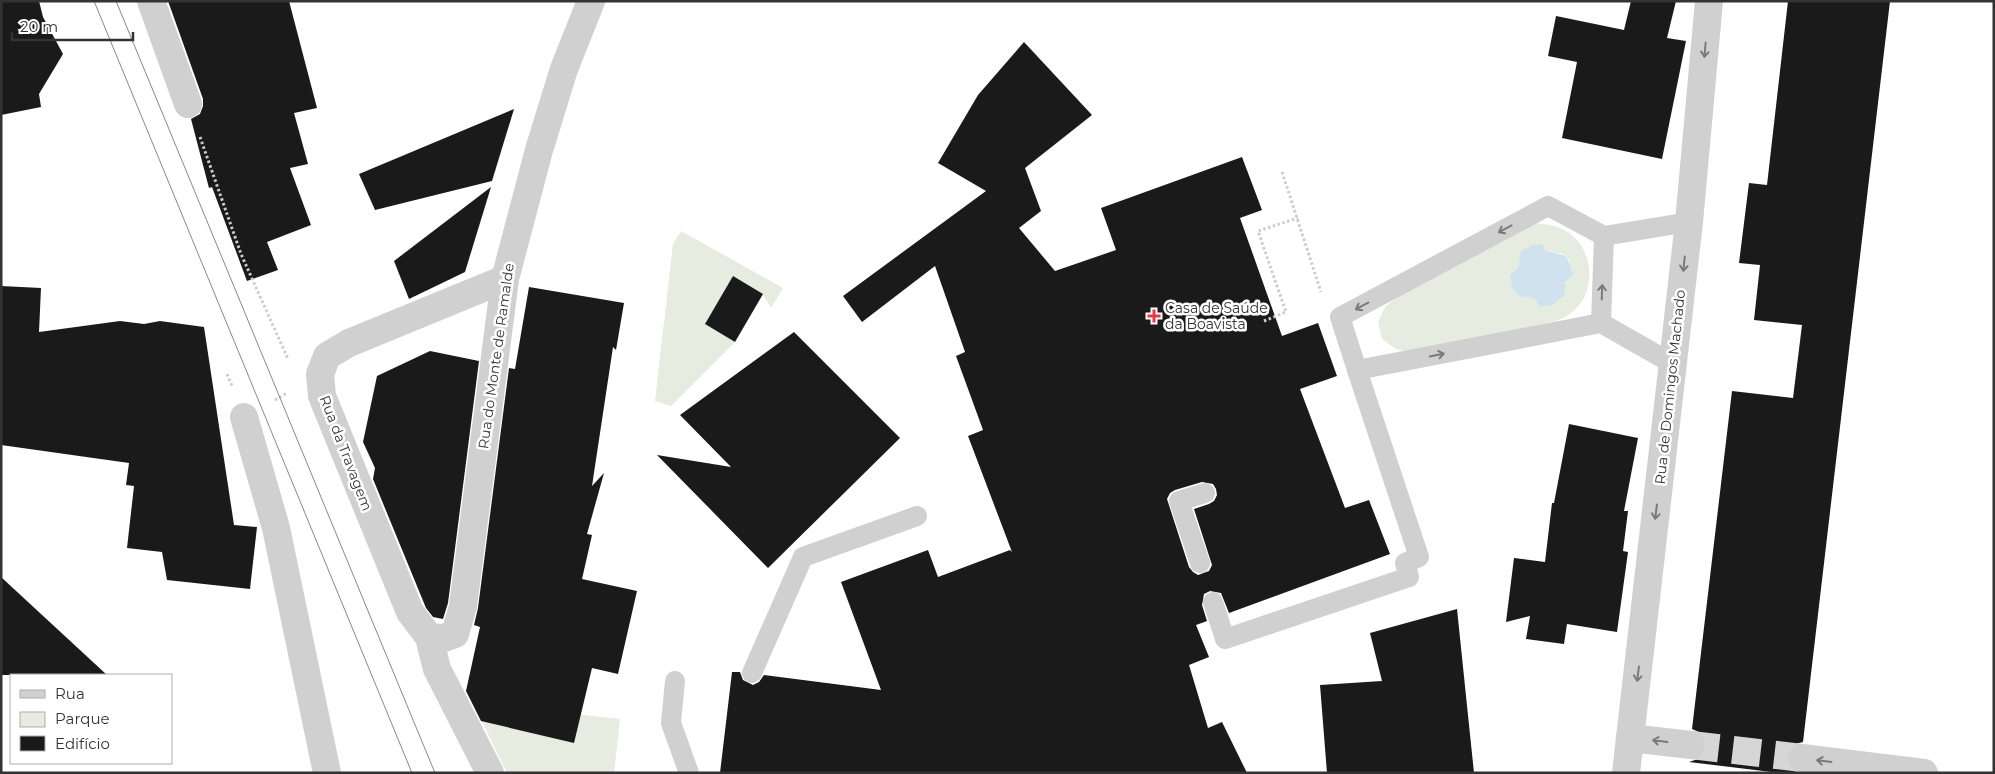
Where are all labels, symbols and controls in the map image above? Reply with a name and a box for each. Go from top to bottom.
scale bar [12,10,134,42]
text: 20 m [20,17,58,36]
one-way arrow [1700,42,1710,58]
one-way arrow [1498,225,1513,234]
one-way arrow [1679,255,1689,271]
street label: Rua do Monte de Ramalde [474,262,518,450]
one-way arrow [1597,284,1606,300]
street label: Rua de Domingos Machado [1651,288,1689,485]
place label: Casa de Saúde da Boavista [1165,299,1268,333]
one-way arrow [1354,301,1369,311]
marker: Casa de Saúde da Boavista [1147,309,1161,323]
one-way arrow [1429,349,1445,359]
street label: Rua da Travagem [316,393,376,513]
one-way arrow [1651,504,1661,520]
one-way arrow [1633,665,1643,681]
legend [10,674,172,764]
text: Rua [55,684,85,703]
text: Parque [55,709,110,728]
text: Edifício [55,734,110,753]
one-way arrow [1653,736,1669,746]
one-way arrow [1816,756,1832,766]

